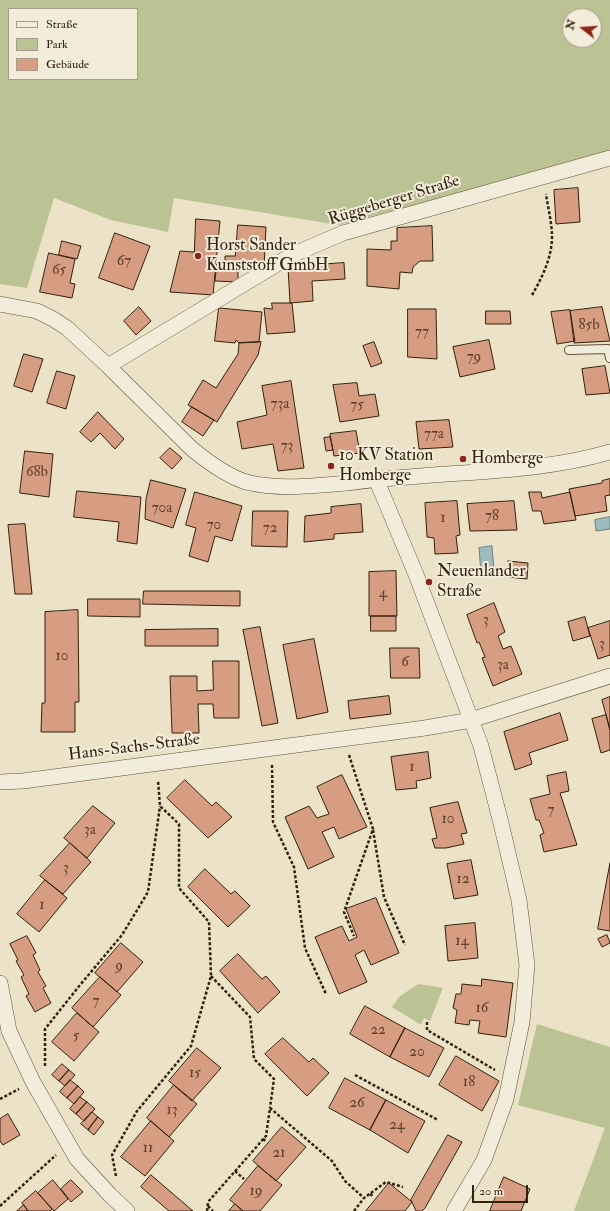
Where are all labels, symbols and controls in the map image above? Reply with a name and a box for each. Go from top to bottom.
legend [8,8,138,80]
north arrow [562,8,602,48]
text: Straße [46,17,77,32]
text: N [563,18,579,31]
text: Park [46,37,68,52]
text: Gebäude [46,57,89,72]
street label: Rüggeberger Straße [326,171,462,231]
place label: Horst Sander Kunststoff GmbH [206,236,329,276]
marker: Horst Sander Kunststoff GmbH [193,251,203,261]
house number: 67 [117,253,131,271]
house number: 65 [52,262,66,280]
house number: 85b [579,317,599,335]
house number: 77 [415,324,429,342]
house number: 79 [467,349,481,367]
house number: 73a [271,396,289,414]
house number: 75 [350,397,364,415]
house number: 77a [424,426,444,444]
house number: 73 [281,438,293,456]
place label: 10 KV Station Homberge [339,446,433,486]
place label: Homberge [471,449,543,469]
marker: Homberge [458,454,468,464]
marker: 10 KV Station Homberge [326,461,336,471]
house number: 68b [26,464,48,482]
house number: 70a [152,500,172,518]
house number: 78 [485,508,499,526]
house number: 1 [440,510,446,528]
house number: 70 [207,517,221,535]
house number: 72 [263,520,277,538]
place label: Neuenlander Straße [437,562,526,602]
marker: Neuenlander Straße [424,577,434,587]
house number: 4 [379,585,387,603]
house number: 3 [483,612,489,630]
house number: 3 [599,636,605,654]
house number: 10 [56,648,68,666]
house number: 6 [401,654,409,672]
house number: 3a [497,657,509,675]
street label: Hans-Sachs-Straße [67,730,201,766]
house number: 1 [409,759,415,777]
house number: 7 [548,802,554,820]
house number: 10 [442,811,454,829]
house number: 3a [84,822,96,840]
house number: 3 [63,860,69,878]
house number: 12 [457,871,469,889]
house number: 1 [39,897,45,915]
house number: 14 [455,933,469,951]
house number: 9 [115,958,123,976]
house number: 7 [93,993,99,1011]
house number: 16 [476,1000,488,1018]
house number: 22 [370,1022,386,1040]
house number: 5 [73,1028,79,1046]
house number: 20 [409,1044,425,1062]
house number: 15 [189,1065,201,1083]
house number: 18 [463,1074,475,1092]
house number: 26 [349,1095,365,1113]
house number: 13 [166,1102,178,1120]
house number: 24 [389,1117,405,1135]
house number: 11 [143,1140,153,1158]
house number: 21 [273,1145,285,1163]
scale bar [474,1177,530,1203]
house number: 19 [250,1183,262,1201]
text: 20 m [479,1184,503,1199]

